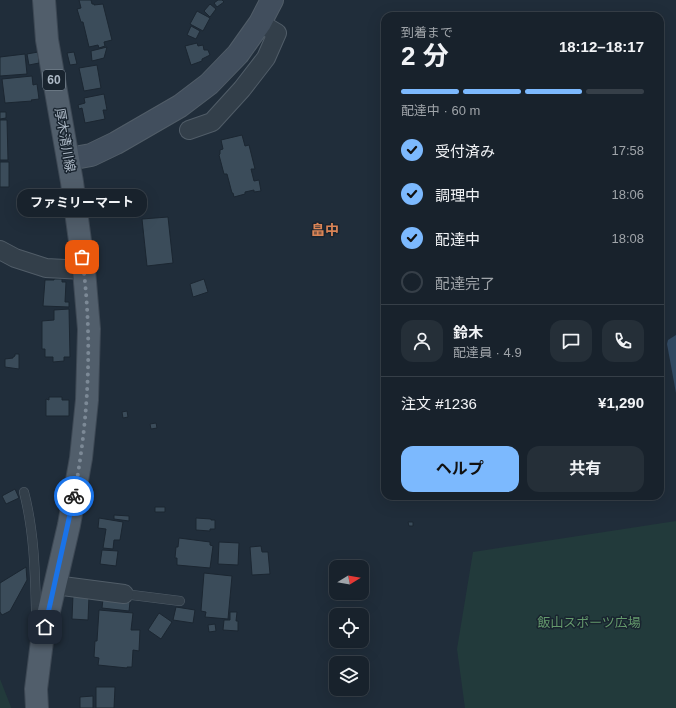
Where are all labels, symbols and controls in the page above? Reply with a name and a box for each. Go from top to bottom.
text: 到着まで [401,25,453,40]
text: 18:12–18:17 [559,38,644,55]
text: 2 分 [401,41,449,71]
road number: 60 [43,70,65,90]
text: 配達中 · 60 m [401,103,480,118]
street label: 厚木清川線 [52,107,78,173]
icon: check [401,139,423,161]
text: 受付済み [435,143,495,160]
text: 17:58 [611,143,644,158]
icon: check [401,183,423,205]
text: 調理中 [435,187,480,204]
text: 18:06 [611,187,644,202]
callout: ファミリーマート [17,189,147,217]
text: ファミリーマート [30,195,134,210]
district label: 畠中 [311,222,339,238]
icon: check [401,227,423,249]
text: 配達中 [435,231,480,248]
text: 18:08 [611,231,644,246]
pin [65,240,99,274]
icon: bag [71,246,93,268]
text: 配達完了 [435,275,495,292]
button: person [401,320,443,362]
button: chat [550,320,592,362]
button: phone [602,320,644,362]
text: 鈴木 [453,324,483,341]
text: 配達員 · 4.9 [453,345,522,360]
text: ¥1,290 [598,394,644,411]
text: 注文 #1236 [401,395,477,412]
button: ヘルプ [401,446,519,492]
button: 共有 [527,446,644,492]
courier [54,476,94,516]
icon: bike [63,485,85,507]
north arrow [329,560,369,600]
map controls [329,560,369,696]
button: locate [329,608,369,648]
pin [28,610,62,644]
park label: 飯山スポーツ広場 [537,615,641,630]
icon: home [34,616,56,638]
button: layers [329,656,369,696]

